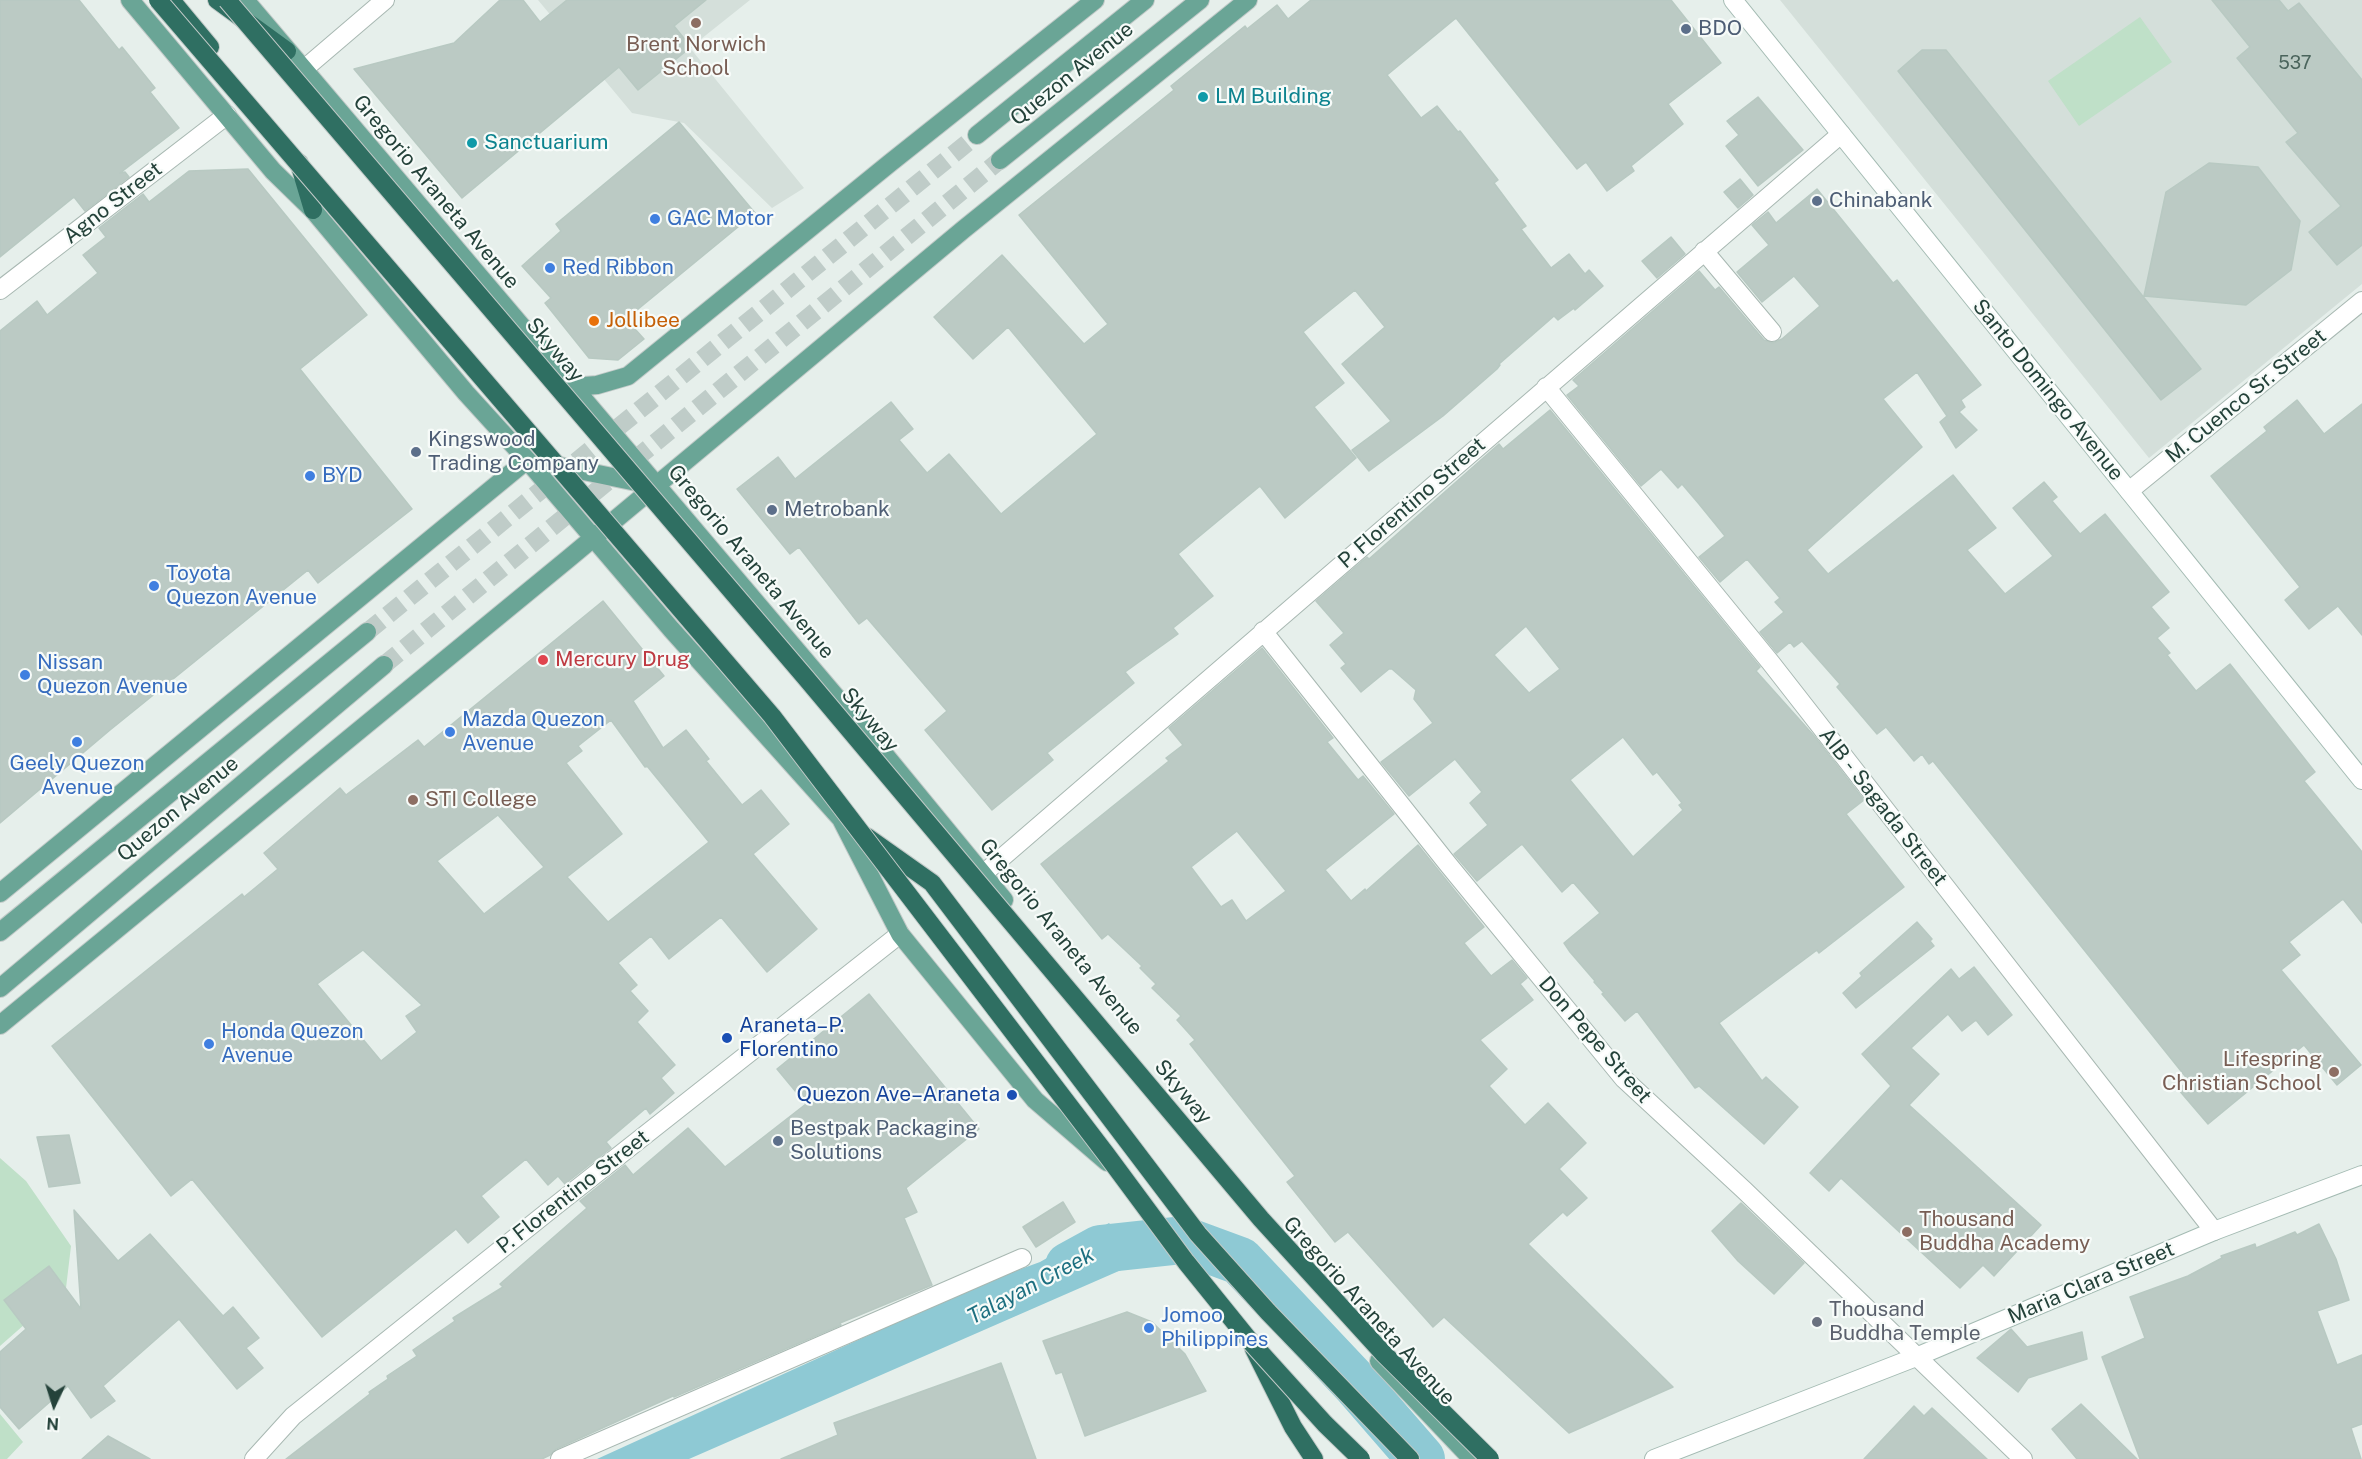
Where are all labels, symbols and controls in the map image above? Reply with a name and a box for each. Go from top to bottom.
marker: Brent Norwich School [689,16,703,30]
place label: BDO [1698,16,1742,42]
street label: Quezon Avenue [1005,17,1139,131]
marker: BDO [1679,22,1693,36]
place label: Brent Norwich School [626,32,766,82]
house number: 537 [2278,52,2312,74]
place label: LM Building [1215,84,1332,110]
street label: Gregorio Araneta Avenue [348,90,524,294]
marker: LM Building [1196,90,1210,104]
place label: Sanctuarium [484,130,608,156]
marker: Sanctuarium [465,136,479,150]
street label: Agno Street [59,157,167,249]
place label: Chinabank [1829,188,1933,214]
marker: Chinabank [1810,194,1824,208]
place label: GAC Motor [667,206,774,232]
marker: GAC Motor [648,212,662,226]
place label: Red Ribbon [562,255,674,281]
marker: Red Ribbon [543,261,557,275]
street label: Santo Domingo Avenue [1967,294,2129,486]
place label: Jollibee [606,308,680,334]
street label: Skyway [521,313,589,387]
marker: Jollibee [587,314,601,328]
street label: M. Cuenco Sr. Street [2161,323,2331,469]
place label: Kingswood Trading Company [428,427,599,477]
street label: P. Florentino Street [1333,432,1491,574]
marker: Kingswood Trading Company [409,445,423,459]
street label: Gregorio Araneta Avenue [663,460,839,664]
place label: BYD [322,463,363,489]
marker: BYD [303,469,317,483]
place label: Metrobank [784,497,890,523]
marker: Metrobank [765,503,779,517]
place label: Toyota Quezon Avenue [166,561,317,611]
marker: Toyota Quezon Avenue [147,579,161,593]
place label: Mercury Drug [555,647,690,673]
place label: Nissan Quezon Avenue [37,650,188,700]
marker: Mercury Drug [536,653,550,667]
marker: Nissan Quezon Avenue [18,668,32,682]
street label: Skyway [836,683,904,757]
place label: Mazda Quezon Avenue [462,707,605,757]
street label: AIB - Sagada Street [1813,723,1953,891]
marker: Mazda Quezon Avenue [443,725,457,739]
marker: Geely Quezon Avenue [70,735,84,749]
place label: Geely Quezon Avenue [9,751,145,801]
street label: Quezon Avenue [112,751,244,867]
place label: STI College [425,787,537,813]
marker: STI College [406,793,420,807]
street label: Gregorio Araneta Avenue [974,834,1148,1040]
street label: Don Pepe Street [1533,972,1657,1108]
place label: Araneta–P. Florentino [739,1013,844,1063]
place label: Honda Quezon Avenue [221,1019,364,1069]
marker: Araneta–P. Florentino [720,1031,734,1045]
marker: Honda Quezon Avenue [202,1037,216,1051]
place label: Lifespring Christian School [2162,1047,2322,1097]
street label: Skyway [1149,1055,1217,1129]
marker: Lifespring Christian School [2327,1065,2341,1079]
place label: Quezon Ave–Araneta [796,1082,1000,1108]
marker: Quezon Ave–Araneta [1005,1088,1019,1102]
place label: Bestpak Packaging Solutions [790,1116,978,1166]
street label: P. Florentino Street [492,1125,654,1259]
marker: Bestpak Packaging Solutions [771,1134,785,1148]
place label: Thousand Buddha Academy [1919,1207,2090,1257]
street label: Gregorio Araneta Avenue [1278,1212,1460,1410]
marker: Thousand Buddha Academy [1900,1225,1914,1239]
street label: Maria Clara Street [2004,1237,2178,1329]
water label: Talayan Creek [963,1242,1099,1330]
place label: Thousand Buddha Temple [1829,1297,1981,1347]
place label: Jomoo Philippines [1161,1303,1268,1353]
marker: Thousand Buddha Temple [1810,1315,1824,1329]
marker: Jomoo Philippines [1142,1321,1156,1335]
north arrow [24,1375,84,1435]
text: N [46,1414,60,1433]

